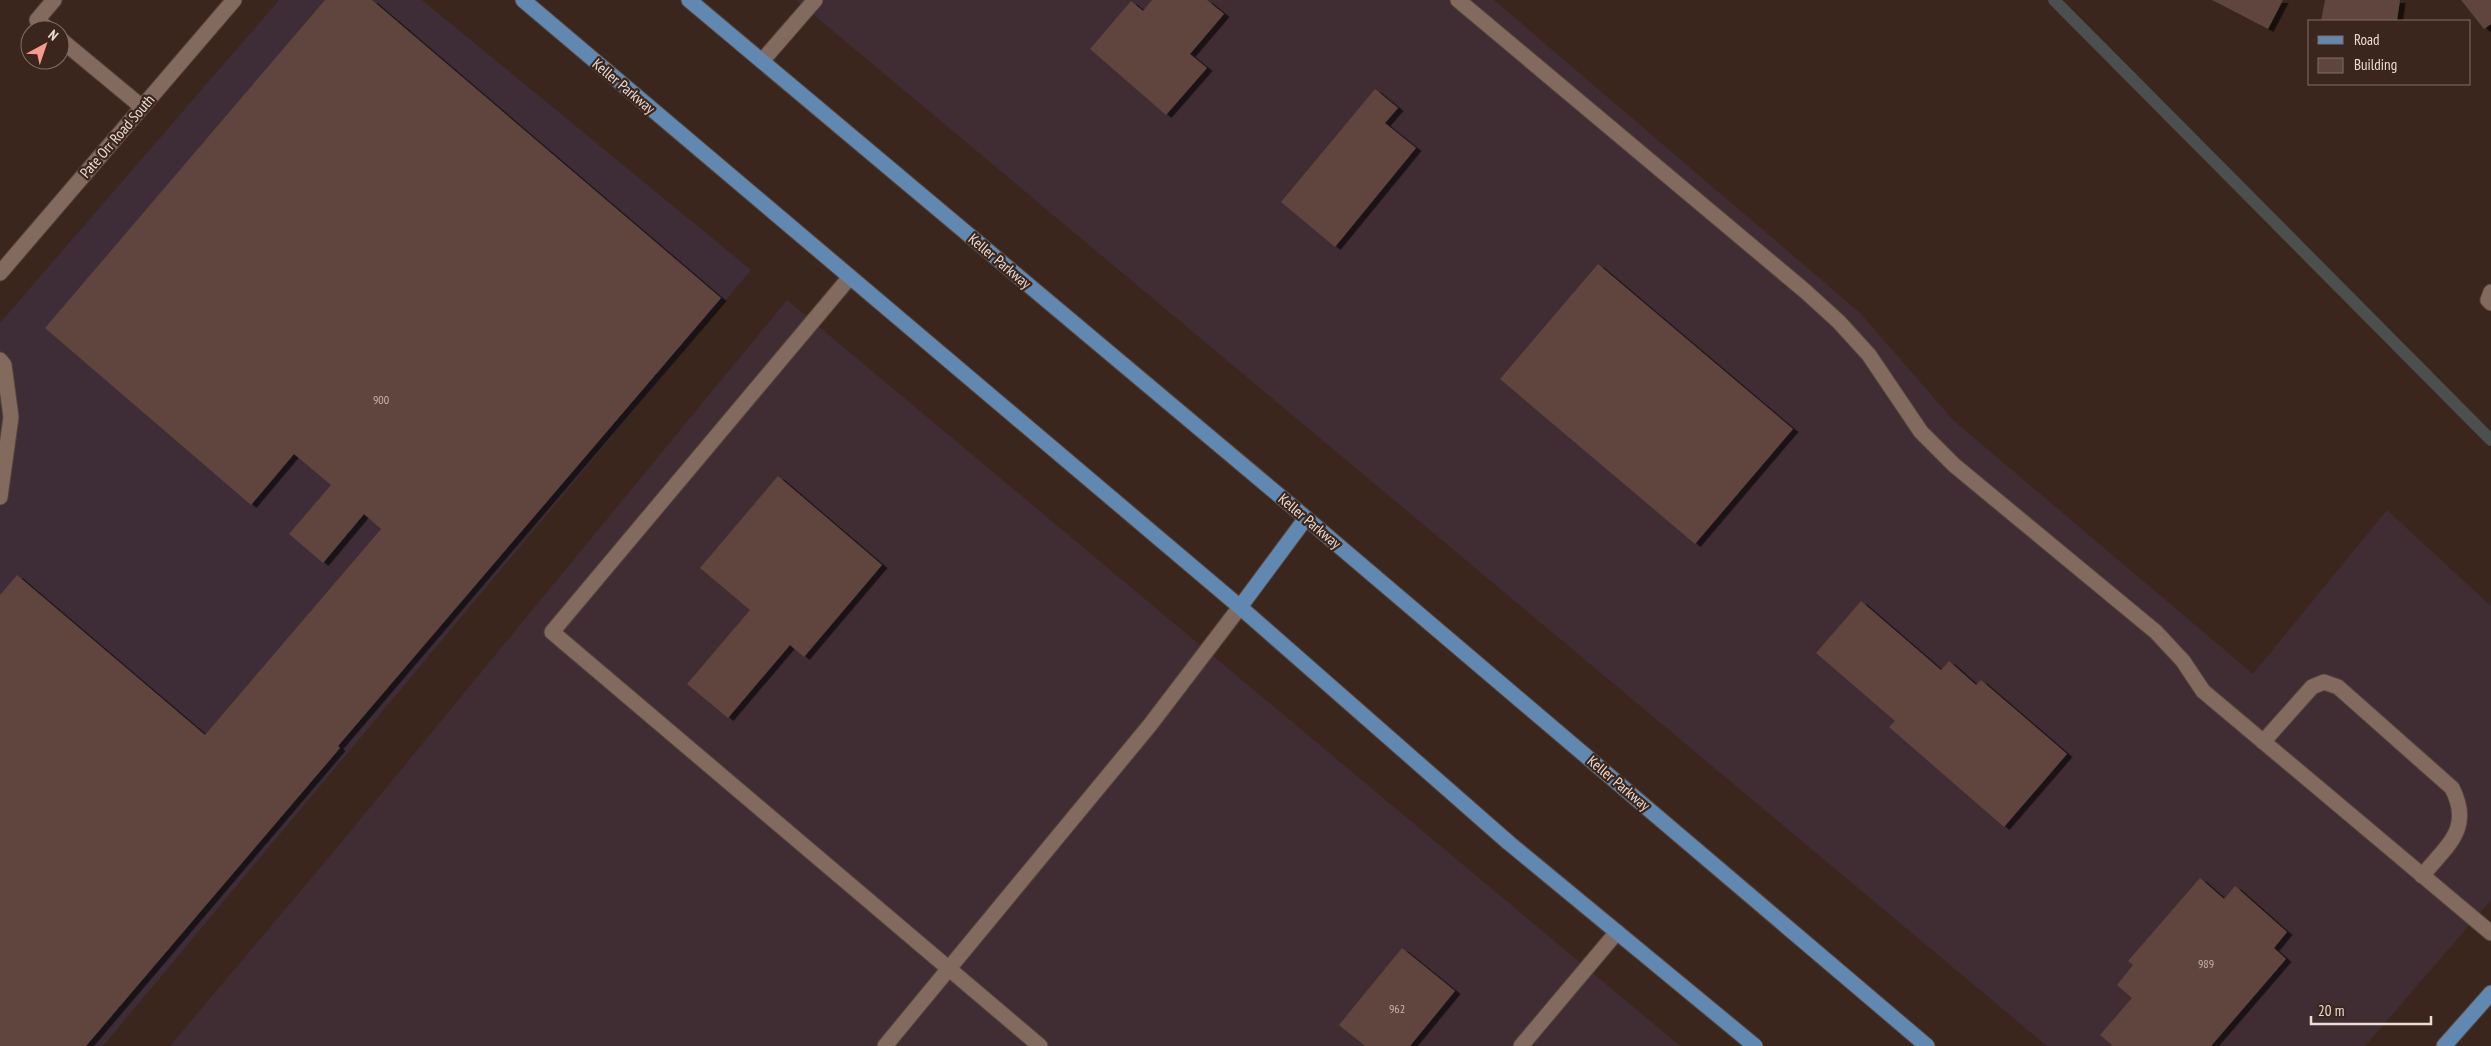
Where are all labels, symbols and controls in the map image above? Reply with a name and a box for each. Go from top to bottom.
north arrow [20,20,70,70]
legend [2308,20,2471,85]
text: N [45,26,62,44]
text: Road [2354,30,2380,49]
street label: Keller Parkway [589,54,660,118]
text: Building [2354,55,2397,74]
street label: Pate Orr Road South [76,90,158,182]
street label: Keller Parkway [965,229,1036,293]
house number: 900 [373,392,389,407]
street label: Keller Parkway [1275,489,1346,553]
street label: Keller Parkway [1584,751,1655,815]
house number: 989 [2198,956,2214,971]
scale bar [2311,994,2431,1026]
house number: 962 [1389,1001,1405,1016]
text: 20 m [2318,1001,2344,1020]

